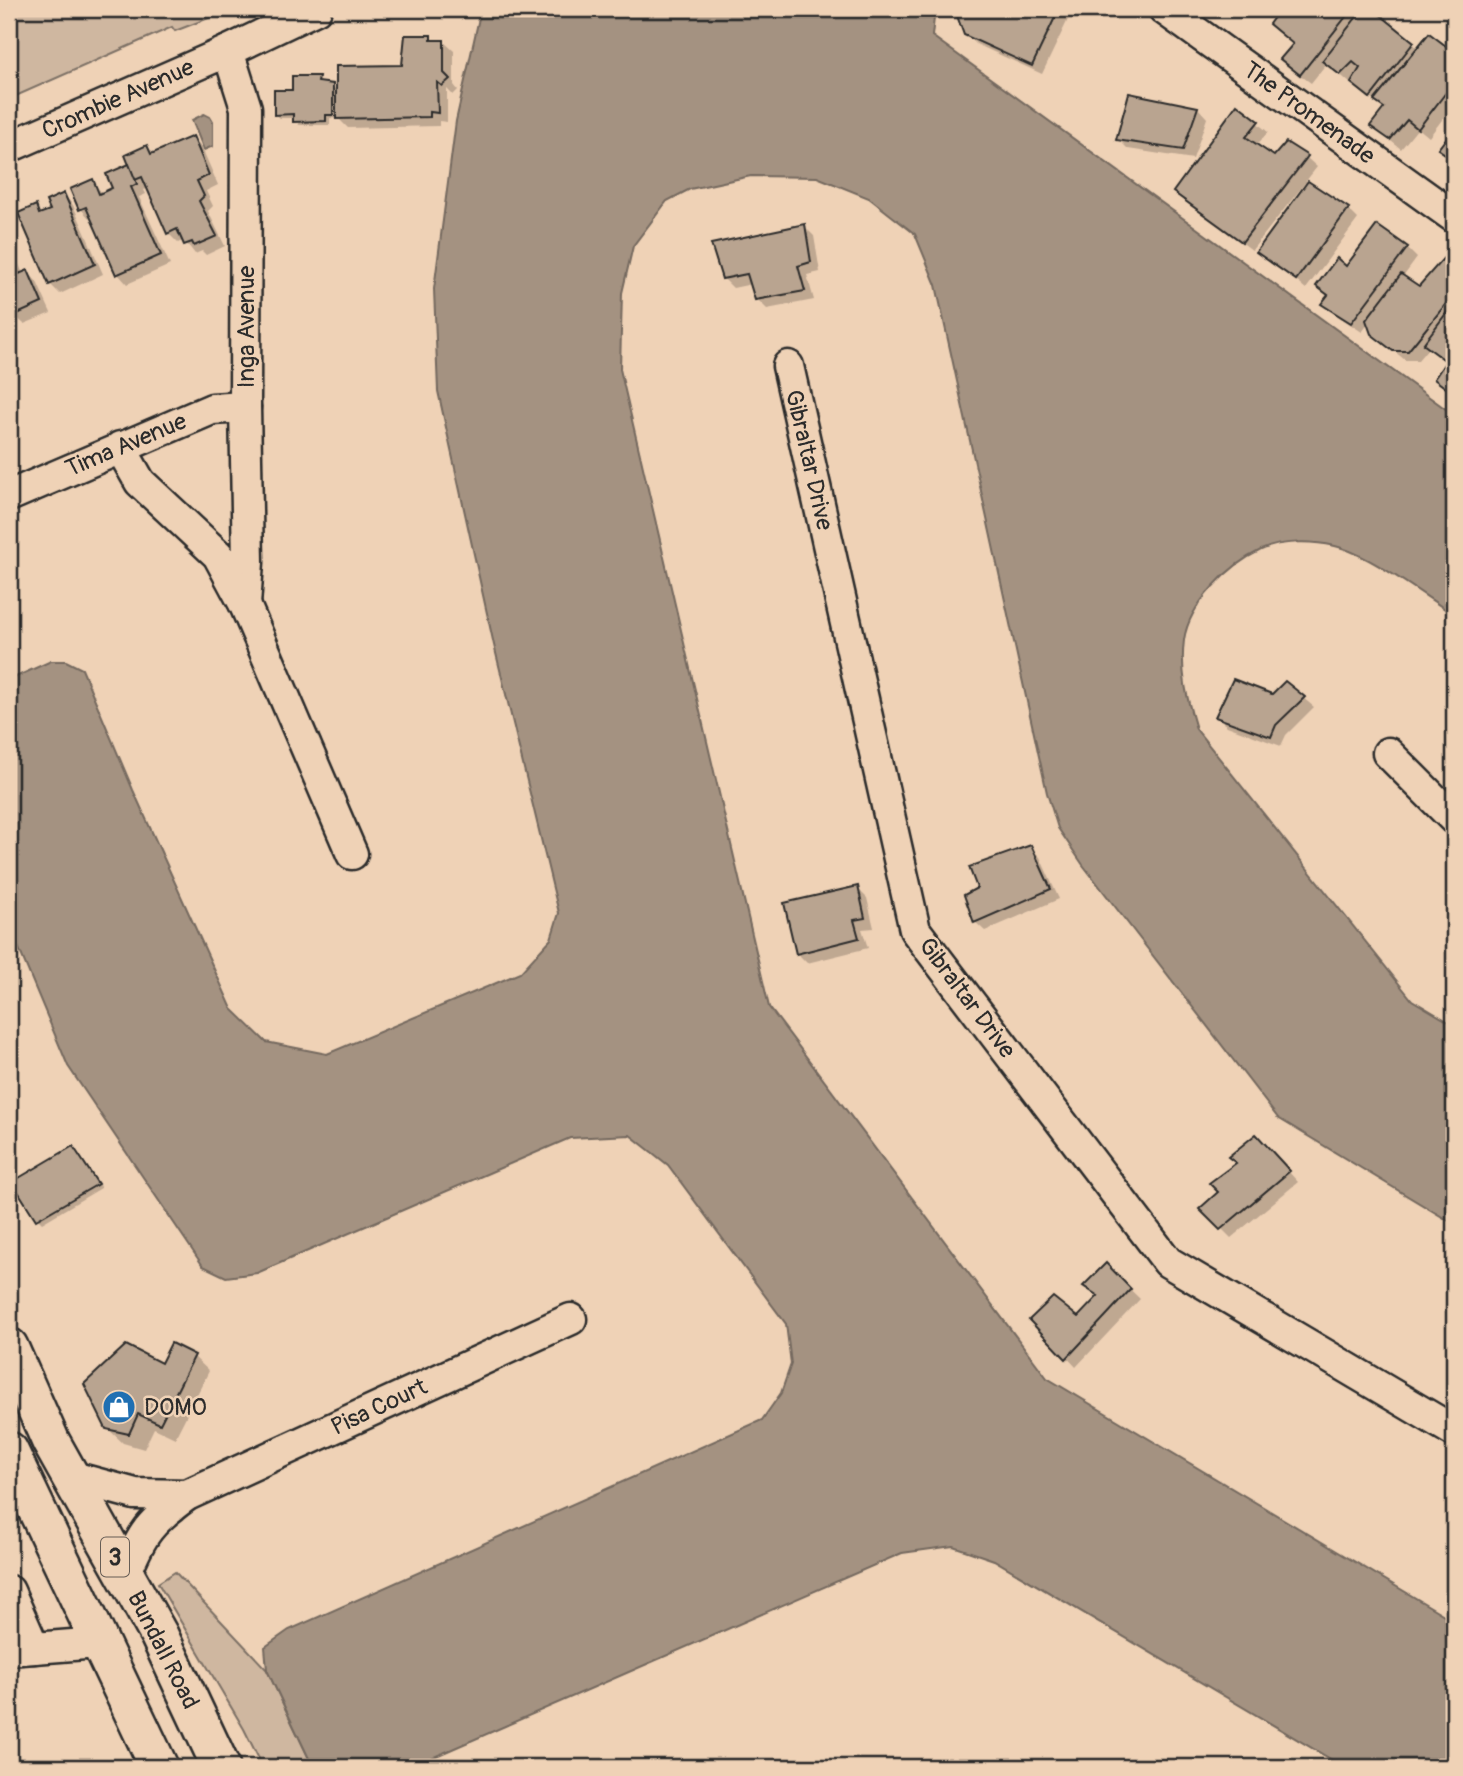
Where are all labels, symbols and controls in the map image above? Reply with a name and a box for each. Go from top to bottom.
street label: Crombie Avenue [38,52,199,145]
street label: The Promenade [1237,55,1381,171]
street label: Inga Avenue [232,266,261,388]
street label: Gibraltar Drive [779,387,839,533]
street label: Tima Avenue [61,406,191,483]
street label: Gibraltar Drive [912,932,1022,1064]
street label: Pisa Court [326,1372,432,1442]
shop icon: DOMO [100,1388,138,1426]
place label: DOMO [144,1393,207,1422]
road number: 3 [101,1538,129,1576]
street label: Bundall Road [121,1586,205,1714]

